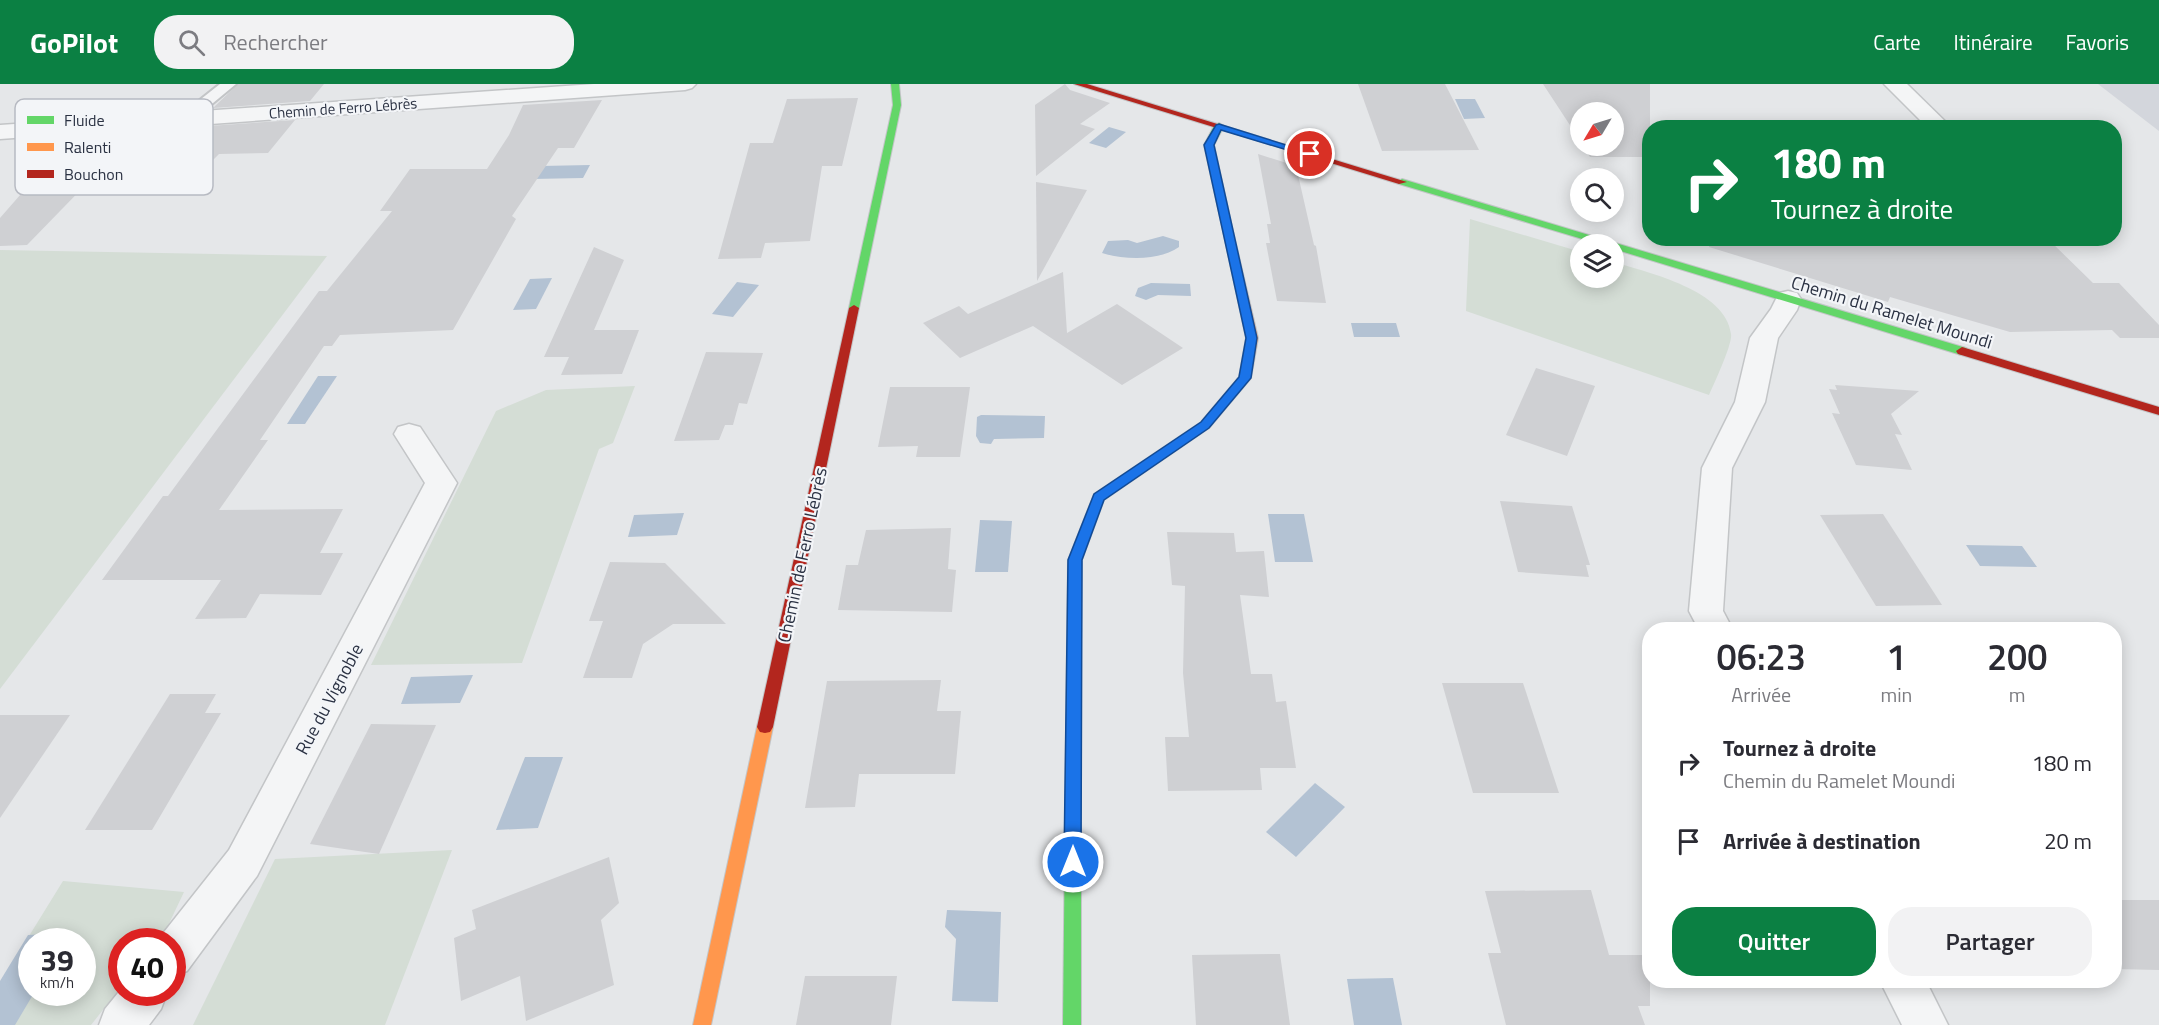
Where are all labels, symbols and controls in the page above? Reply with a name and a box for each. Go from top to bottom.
search box [154,15,574,69]
text: GoPilot [30,21,118,64]
text: Rechercher [223,25,328,59]
icon: search [175,26,208,59]
text: Carte [1873,26,1921,58]
text: Itinéraire [1954,26,2033,58]
text: Favoris [2066,26,2129,58]
street label: Chemin de Ferro Lébrès [268,91,418,125]
legend [15,99,213,195]
north arrow [1570,102,1624,156]
map controls [1570,102,1624,288]
text: Fluide [64,108,105,132]
pin [1284,128,1335,179]
text: 180 m [1771,130,1886,194]
text: Ralenti [64,135,111,159]
icon: arrive [1293,137,1326,170]
icon: right [1672,144,1750,222]
text: Bouchon [64,162,123,186]
button: search [1570,168,1624,222]
text: Tournez à droite [1771,188,1953,229]
button: layers [1570,234,1624,288]
street label: Chemin du Ramelet Moundi [1788,269,1996,355]
street label: Chemin de Ferro Lébrès [770,465,834,645]
text: 06:23 [1717,629,1806,684]
text: 1 [1886,629,1906,684]
text: 200 [1987,629,2047,684]
street label: Rue du Vignoble [288,639,370,759]
text: Arrivée [1731,679,1791,710]
text: min [1880,679,1912,710]
text: m [2009,679,2025,710]
text: Tournez à droite [1723,731,1876,765]
text: 180 m [2032,746,2092,780]
icon: right [1672,747,1705,780]
text: Chemin du Ramelet Moundi [1723,765,1955,796]
text: Arrivée à destination [1723,824,1921,858]
text: 20 m [2044,824,2092,858]
icon: arrive [1672,825,1705,858]
position arrow [1041,830,1105,894]
button: Quitter [1672,907,1876,976]
button: Partager [1888,907,2092,976]
speed limit sign: 40 [108,928,186,1006]
text: 39 [40,937,74,983]
text: km/h [40,971,74,994]

